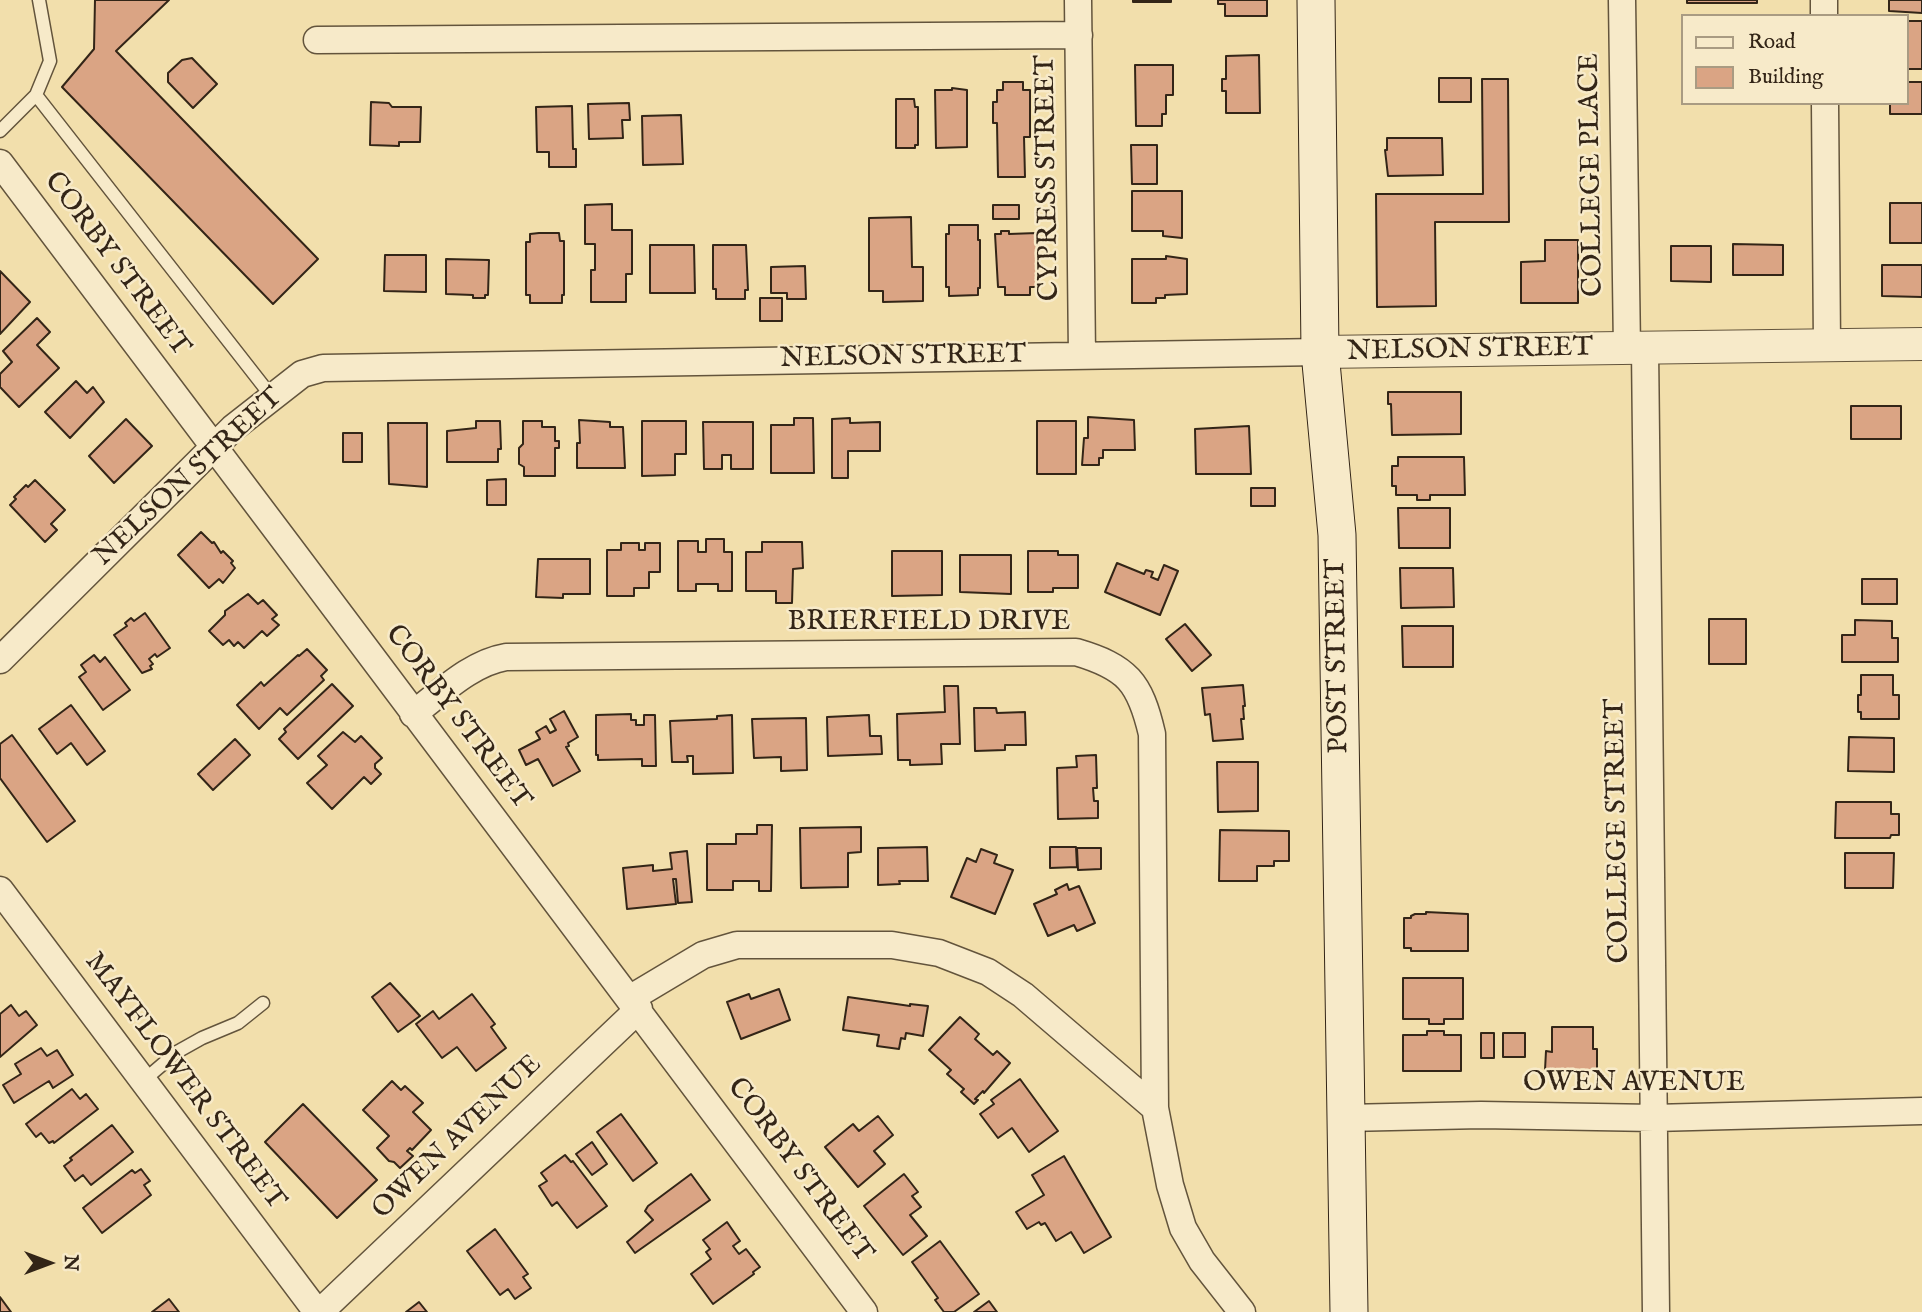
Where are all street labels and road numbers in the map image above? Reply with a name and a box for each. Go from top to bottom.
street label: COLLEGE PLACE [1574,53,1612,297]
street label: CYPRESS STREET [1030,55,1068,301]
street label: CORBY STREET [36,166,196,364]
street label: NELSON STREET [1347,332,1593,370]
street label: NELSON STREET [780,339,1026,377]
street label: NELSON STREET [88,382,290,574]
street label: POST STREET [1320,558,1358,754]
street label: BRIERFIELD DRIVE [788,606,1070,640]
street label: CORBY STREET [377,619,537,817]
street label: COLLEGE STREET [1600,698,1638,964]
street label: MAYFLOWER STREET [76,947,292,1217]
street label: OWEN AVENUE [366,1049,550,1227]
street label: OWEN AVENUE [1523,1067,1745,1101]
street label: CORBY STREET [719,1072,879,1270]

